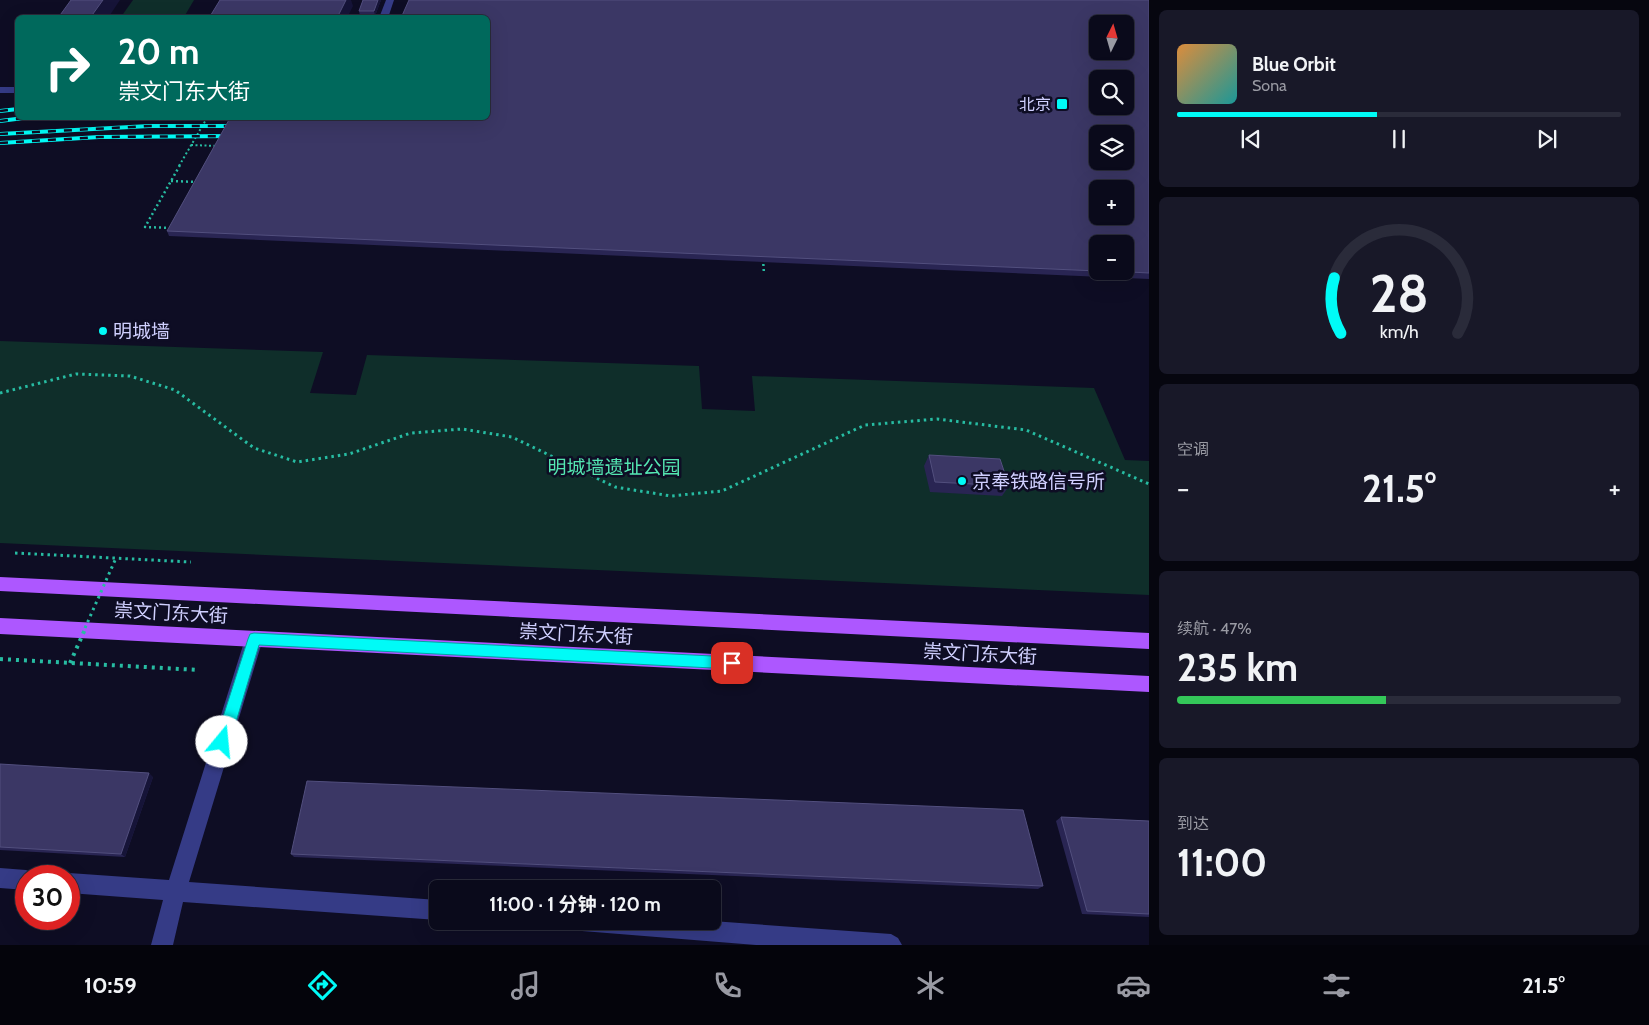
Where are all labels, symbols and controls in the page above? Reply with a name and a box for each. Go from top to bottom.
north arrow [1089,15,1134,60]
map controls [1089,15,1134,280]
text: 20 m [118,30,200,73]
icon: right [35,35,100,100]
text: Blue Orbit [1252,53,1336,76]
button: search [1089,70,1134,115]
text: Sona [1252,76,1287,95]
text: 崇文门东大街 [118,78,250,105]
place label: 北京 [1019,95,1051,114]
marker: 北京 [1055,97,1069,111]
button: layers [1089,125,1134,170]
icon: previous [1237,125,1265,153]
icon: pause [1385,125,1413,153]
icon: next [1533,125,1561,153]
button: + [1089,180,1134,225]
button: − [1089,235,1134,280]
text: 28 [1370,262,1428,325]
place label: 明城墙 [113,320,170,343]
text: km/h [1379,321,1419,342]
marker: 明城墙 [97,325,109,337]
text: 空调 [1177,440,1209,459]
park label: 明城墙遗址公园 [547,456,681,479]
text: 21.5° [1362,465,1436,512]
place label: 京奉铁路信号所 [972,470,1105,493]
text: − [1177,471,1189,505]
text: + [1609,471,1621,505]
marker: 京奉铁路信号所 [956,475,968,487]
street label: 崇文门东大街 [113,599,229,627]
text: 续航 · 47% [1177,619,1252,638]
street label: 崇文门东大街 [518,620,634,648]
street label: 崇文门东大街 [922,640,1038,668]
pin [711,642,753,684]
text: 235 km [1177,644,1298,691]
icon: arrive [718,649,746,677]
position arrow [195,715,247,767]
text: 到达 [1177,814,1209,833]
text: 11:00 [1177,839,1267,886]
speed limit sign: 30 [15,865,80,930]
text: 11:00 · 1 分钟 · 120 m [489,893,661,916]
icon: directions [305,968,340,1003]
icon: music [508,968,543,1003]
icon: phone [710,968,745,1003]
icon: climate [913,968,948,1003]
icon: car [1116,968,1151,1003]
icon: filters [1319,968,1354,1003]
text: 10:59 [84,972,137,999]
text: 21.5° [1522,972,1565,999]

